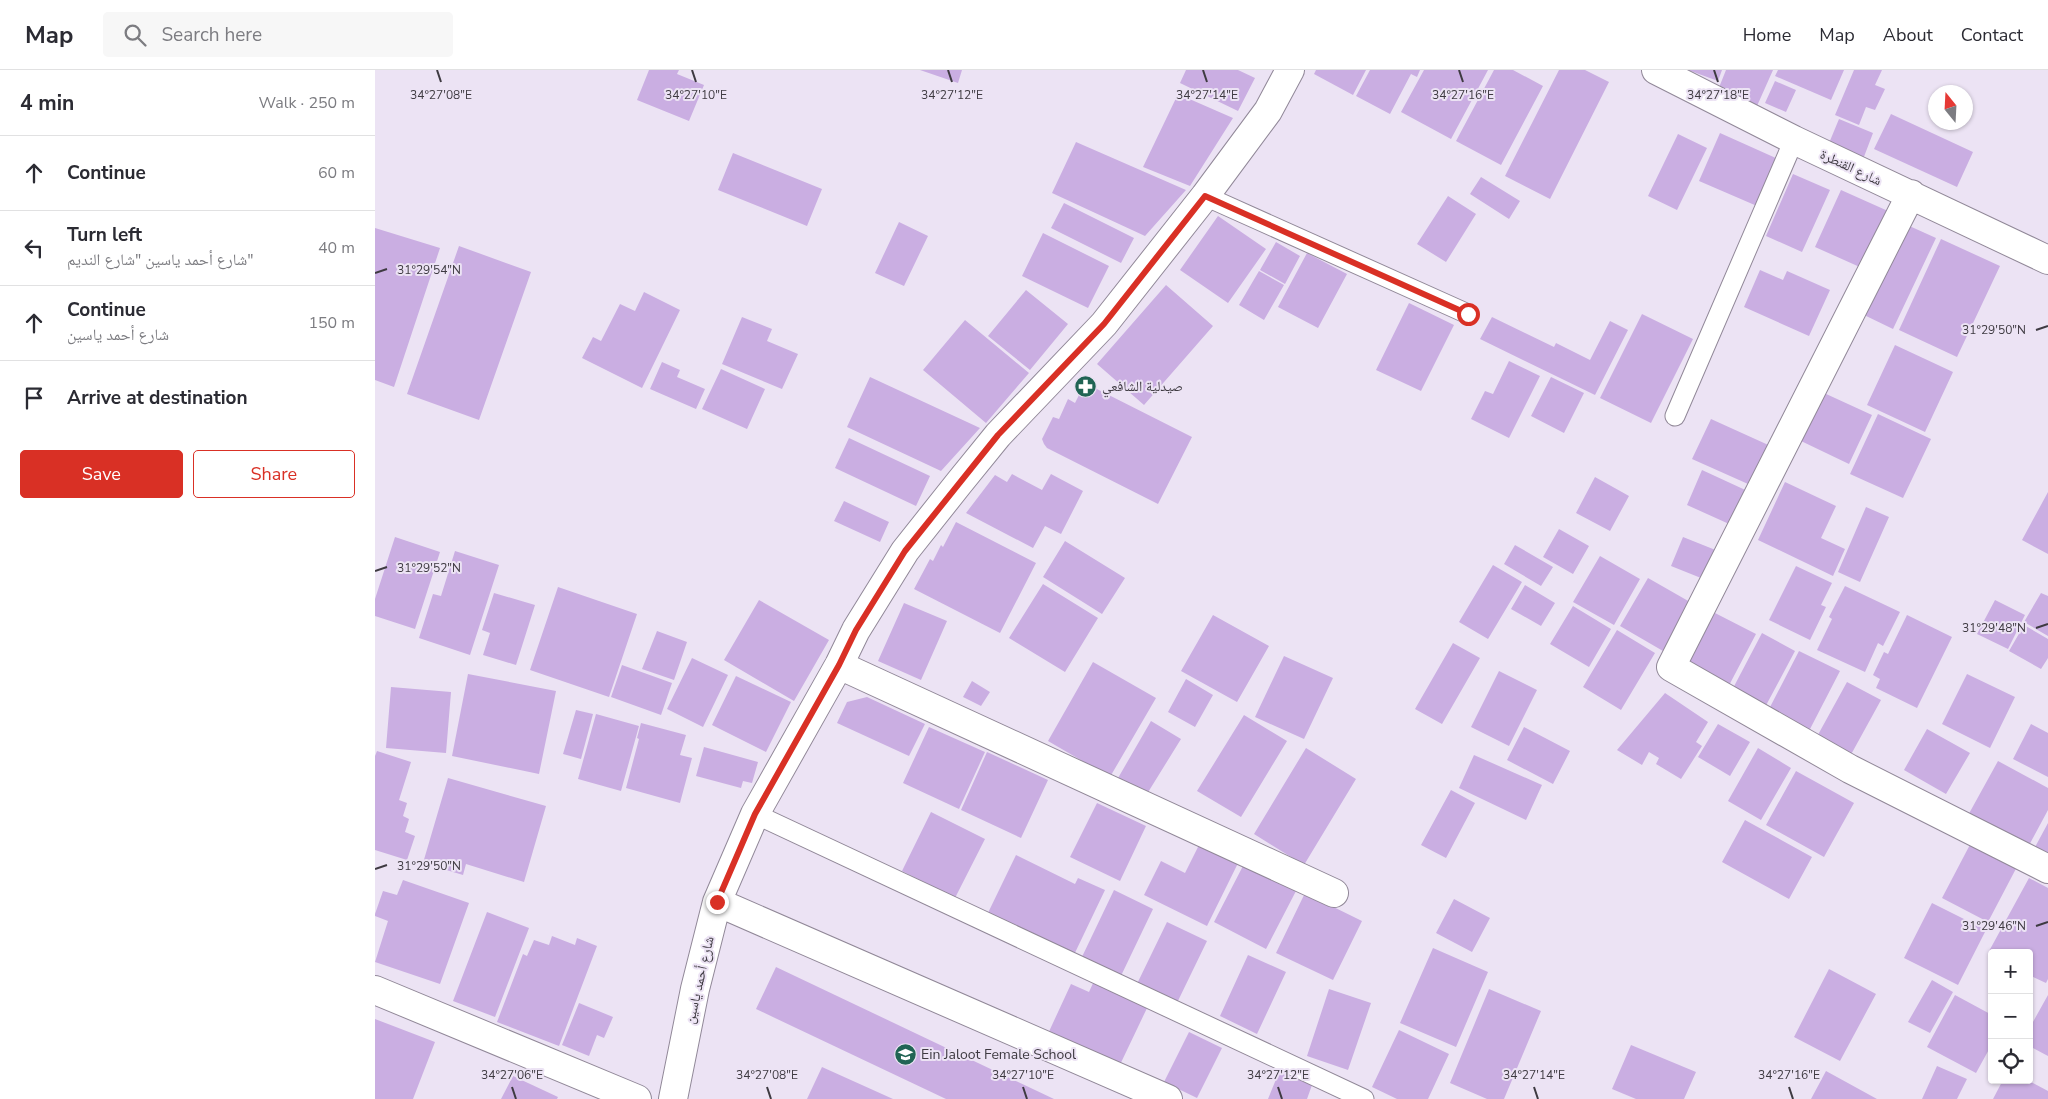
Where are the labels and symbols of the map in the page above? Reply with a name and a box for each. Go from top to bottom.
north arrow [1928,85,1973,130]
text: 34°27'08"E [410,87,472,103]
text: 34°27'10"E [665,87,727,103]
text: 34°27'12"E [921,87,983,103]
text: 34°27'14"E [1176,87,1238,103]
text: 34°27'16"E [1432,87,1494,103]
text: 34°27'18"E [1687,87,1749,103]
street label: شارع القنطرة [1817,145,1885,190]
text: 31°29'54"N [397,262,461,278]
route start [1457,303,1480,326]
text: 31°29'50"N [1962,322,2026,338]
pharmacy icon: صيدلية الشافعي [1074,374,1098,398]
place label: صيدلية الشافعي [1102,377,1183,398]
text: 31°29'52"N [397,560,461,576]
text: 31°29'48"N [1962,620,2026,636]
text: 31°29'50"N [397,858,461,874]
route end [706,891,729,914]
text: 31°29'46"N [1962,918,2026,934]
street label: شارع أحمد ياسين [680,934,719,1026]
school or university icon: Ein Jaloot Female School [893,1042,917,1066]
place label: Ein Jaloot Female School [921,1045,1077,1064]
text: 34°27'06"E [481,1067,543,1083]
text: 34°27'08"E [736,1067,798,1083]
text: 34°27'10"E [992,1067,1054,1083]
text: 34°27'12"E [1247,1067,1309,1083]
text: 34°27'14"E [1503,1067,1565,1083]
text: 34°27'16"E [1758,1067,1820,1083]

